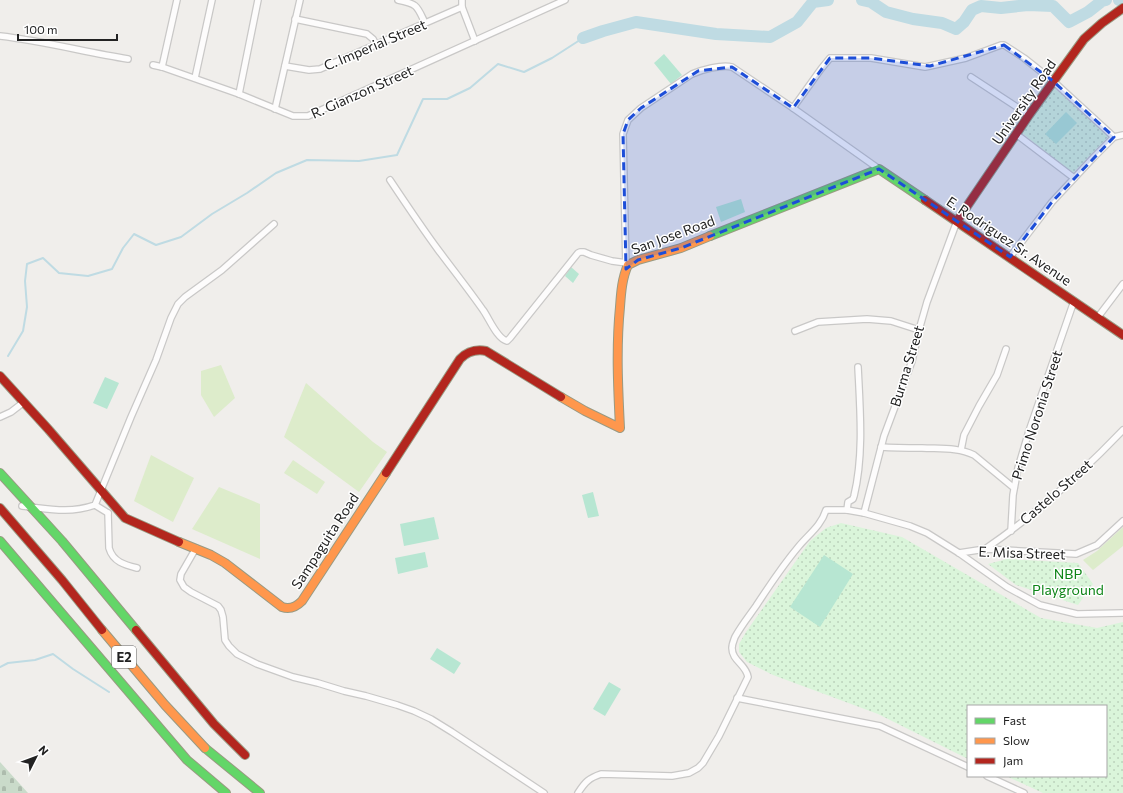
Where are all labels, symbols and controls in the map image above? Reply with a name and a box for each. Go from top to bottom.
street label: C. Imperial Street [321,15,429,74]
scale bar [18,16,117,42]
text: 100 m [24,22,58,36]
street label: University Road [988,56,1059,147]
street label: R. Gianzon Street [308,61,416,122]
street label: E. Rodriguez Sr. Avenue [944,192,1075,289]
street label: San Jose Road [629,212,717,258]
street label: Burma Street [886,323,927,409]
street label: Primo Noronia Street [1008,348,1066,482]
street label: Castelo Street [1016,455,1096,528]
street label: Sampaguita Road [287,490,362,592]
street label: E. Misa Street [978,542,1066,563]
park label: NBP Playground [1032,565,1104,598]
road number: E2 [112,646,136,668]
legend [967,705,1107,777]
text: Fast [1003,713,1026,727]
text: Slow [1003,733,1030,747]
north arrow [16,737,56,777]
text: N [36,743,51,757]
text: Jam [1003,753,1023,768]

